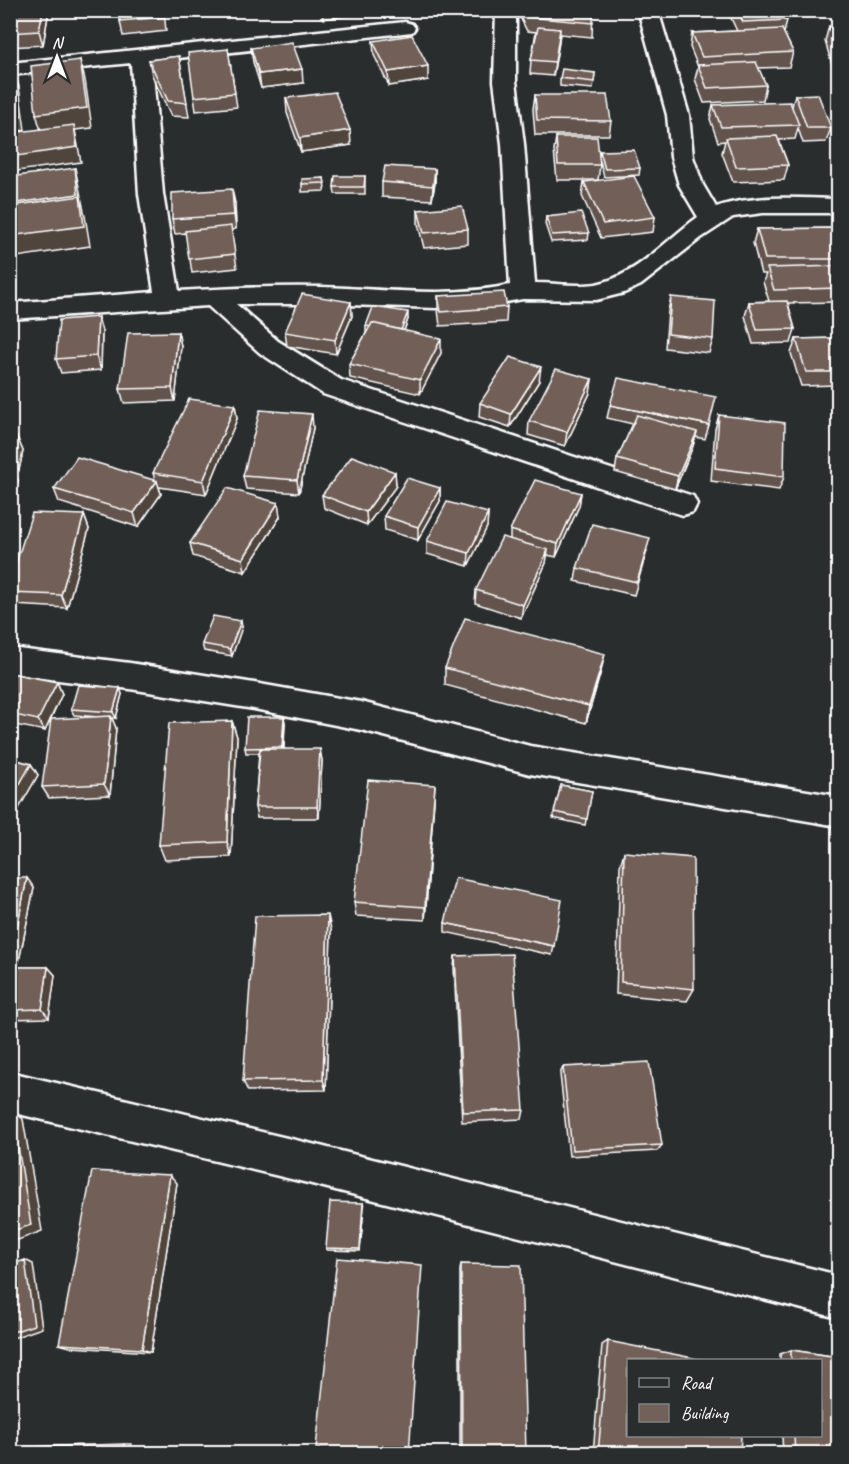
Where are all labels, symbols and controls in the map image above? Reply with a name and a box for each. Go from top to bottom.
north arrow [27,27,87,87]
text: N [52,33,65,53]
legend [627,1359,822,1437]
text: Road [681,1372,714,1394]
text: Building [681,1402,730,1424]

